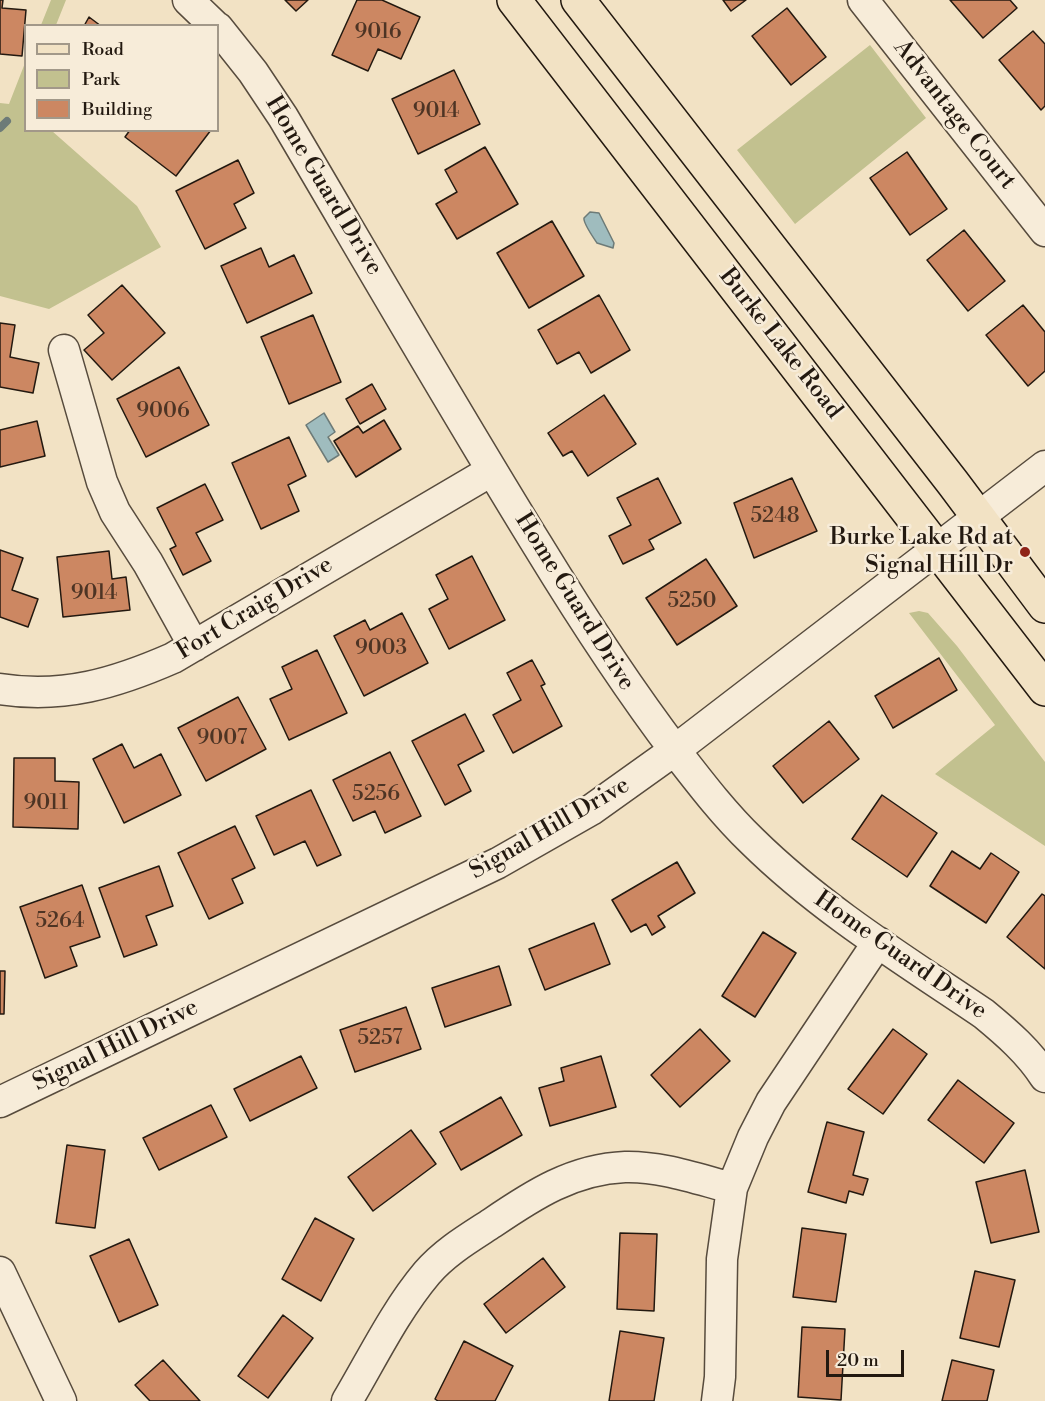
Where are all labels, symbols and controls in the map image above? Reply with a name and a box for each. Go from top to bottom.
house number: 9016 [355,20,401,46]
legend [24,24,219,132]
street label: Advantage Court [887,35,1021,195]
text: Road [82,38,124,61]
text: Park [82,68,119,91]
street label: Home Guard Drive [258,91,388,281]
text: Building [82,98,152,121]
house number: 9014 [413,99,459,125]
street label: Burke Lake Road [712,263,848,425]
house number: 9006 [136,399,190,425]
house number: 5248 [750,504,800,530]
street label: Home Guard Drive [508,508,640,696]
place label: Burke Lake Rd at Signal Hill Dr [830,524,1013,580]
marker: Burke Lake Rd at Signal Hill Dr [1018,545,1032,559]
street label: Fort Craig Drive [172,551,338,667]
house number: 9014 [71,581,117,607]
house number: 5250 [667,589,717,615]
house number: 9003 [355,636,407,662]
house number: 9007 [197,726,247,752]
street label: Signal Hill Drive [465,772,635,886]
house number: 5256 [352,782,400,808]
house number: 9011 [24,791,68,817]
street label: Home Guard Drive [808,886,992,1026]
house number: 5264 [35,909,85,935]
street label: Signal Hill Drive [29,994,203,1098]
house number: 5257 [358,1026,402,1052]
scale bar [829,1338,907,1376]
text: 20 m [837,1349,879,1372]

